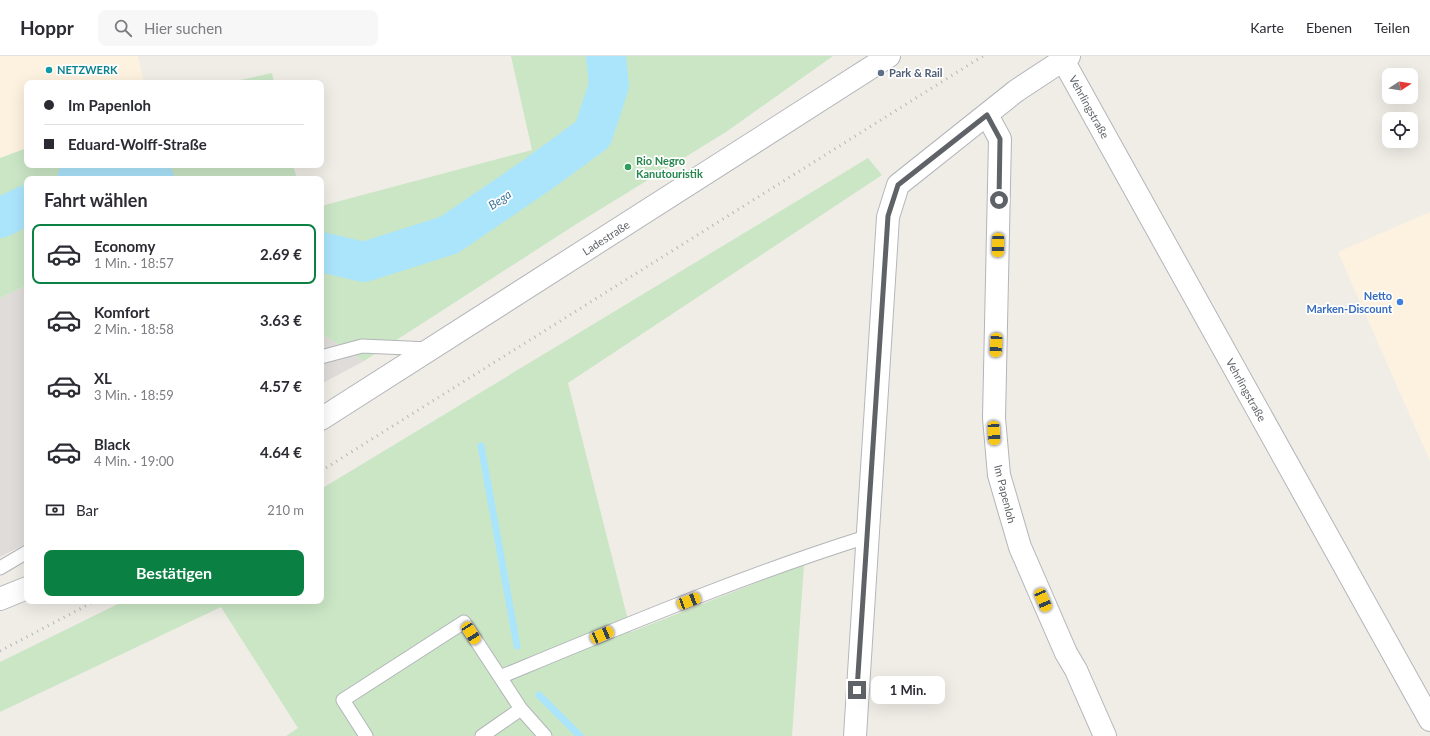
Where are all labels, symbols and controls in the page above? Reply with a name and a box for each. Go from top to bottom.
search box [98,10,378,46]
text: Hoppr [20,16,74,39]
icon: search [112,17,134,39]
text: Hier suchen [144,19,222,37]
text: Karte [1250,19,1284,36]
text: Ebenen [1306,19,1352,36]
text: Teilen [1374,19,1410,36]
place label: NETZWERK [57,63,118,76]
marker: NETZWERK [44,65,54,75]
place label: Park & Rail [889,66,943,79]
marker: Park & Rail [876,68,886,78]
north arrow [1382,68,1418,104]
map controls [1382,68,1418,148]
street label: Vehrlingstraße [1067,73,1112,141]
text: Im Papenloh [68,96,151,114]
button: locate [1382,112,1418,148]
text: Eduard-Wolff-Straße [68,135,207,153]
place label: Rio Negro Kanutouristik [636,154,703,180]
marker: Rio Negro Kanutouristik [623,162,633,172]
water label: Bega [485,186,514,213]
text: Fahrt wählen [44,189,148,211]
route start [990,191,1008,209]
street label: Ladestraße [580,217,632,258]
car [992,233,1004,257]
icon: car [46,236,82,272]
text: Economy [94,237,155,255]
text: 2.69 € [260,245,302,263]
text: 1 Min. · 18:57 [94,255,174,271]
place label: Netto Marken-Discount [1306,289,1393,315]
marker: Netto Marken-Discount [1395,297,1405,307]
icon: car [46,302,82,338]
text: Komfort [94,303,150,321]
text: 3.63 € [260,311,302,329]
text: 2 Min. · 18:58 [94,321,174,337]
car [989,333,1003,357]
street label: Vehrlingstraße [1224,356,1269,424]
icon: car [46,368,82,404]
text: XL [94,369,112,387]
text: 4.57 € [260,377,302,395]
text: 3 Min. · 18:59 [94,387,174,403]
car [987,421,1001,445]
icon: car [46,434,82,470]
text: Black [94,435,130,453]
text: 4.64 € [260,443,302,461]
text: 4 Min. · 19:00 [94,453,174,469]
street label: Im Papenloh [992,463,1019,524]
icon: cash [44,499,66,521]
text: Bar [76,501,99,519]
text: 210 m [267,502,304,518]
button: Bestätigen [44,550,304,596]
car [1033,587,1053,613]
car [676,591,702,611]
car [459,620,483,646]
car [589,625,615,645]
callout: 1 Min. [871,676,945,704]
route end [848,681,866,699]
text: 1 Min. [890,682,926,698]

